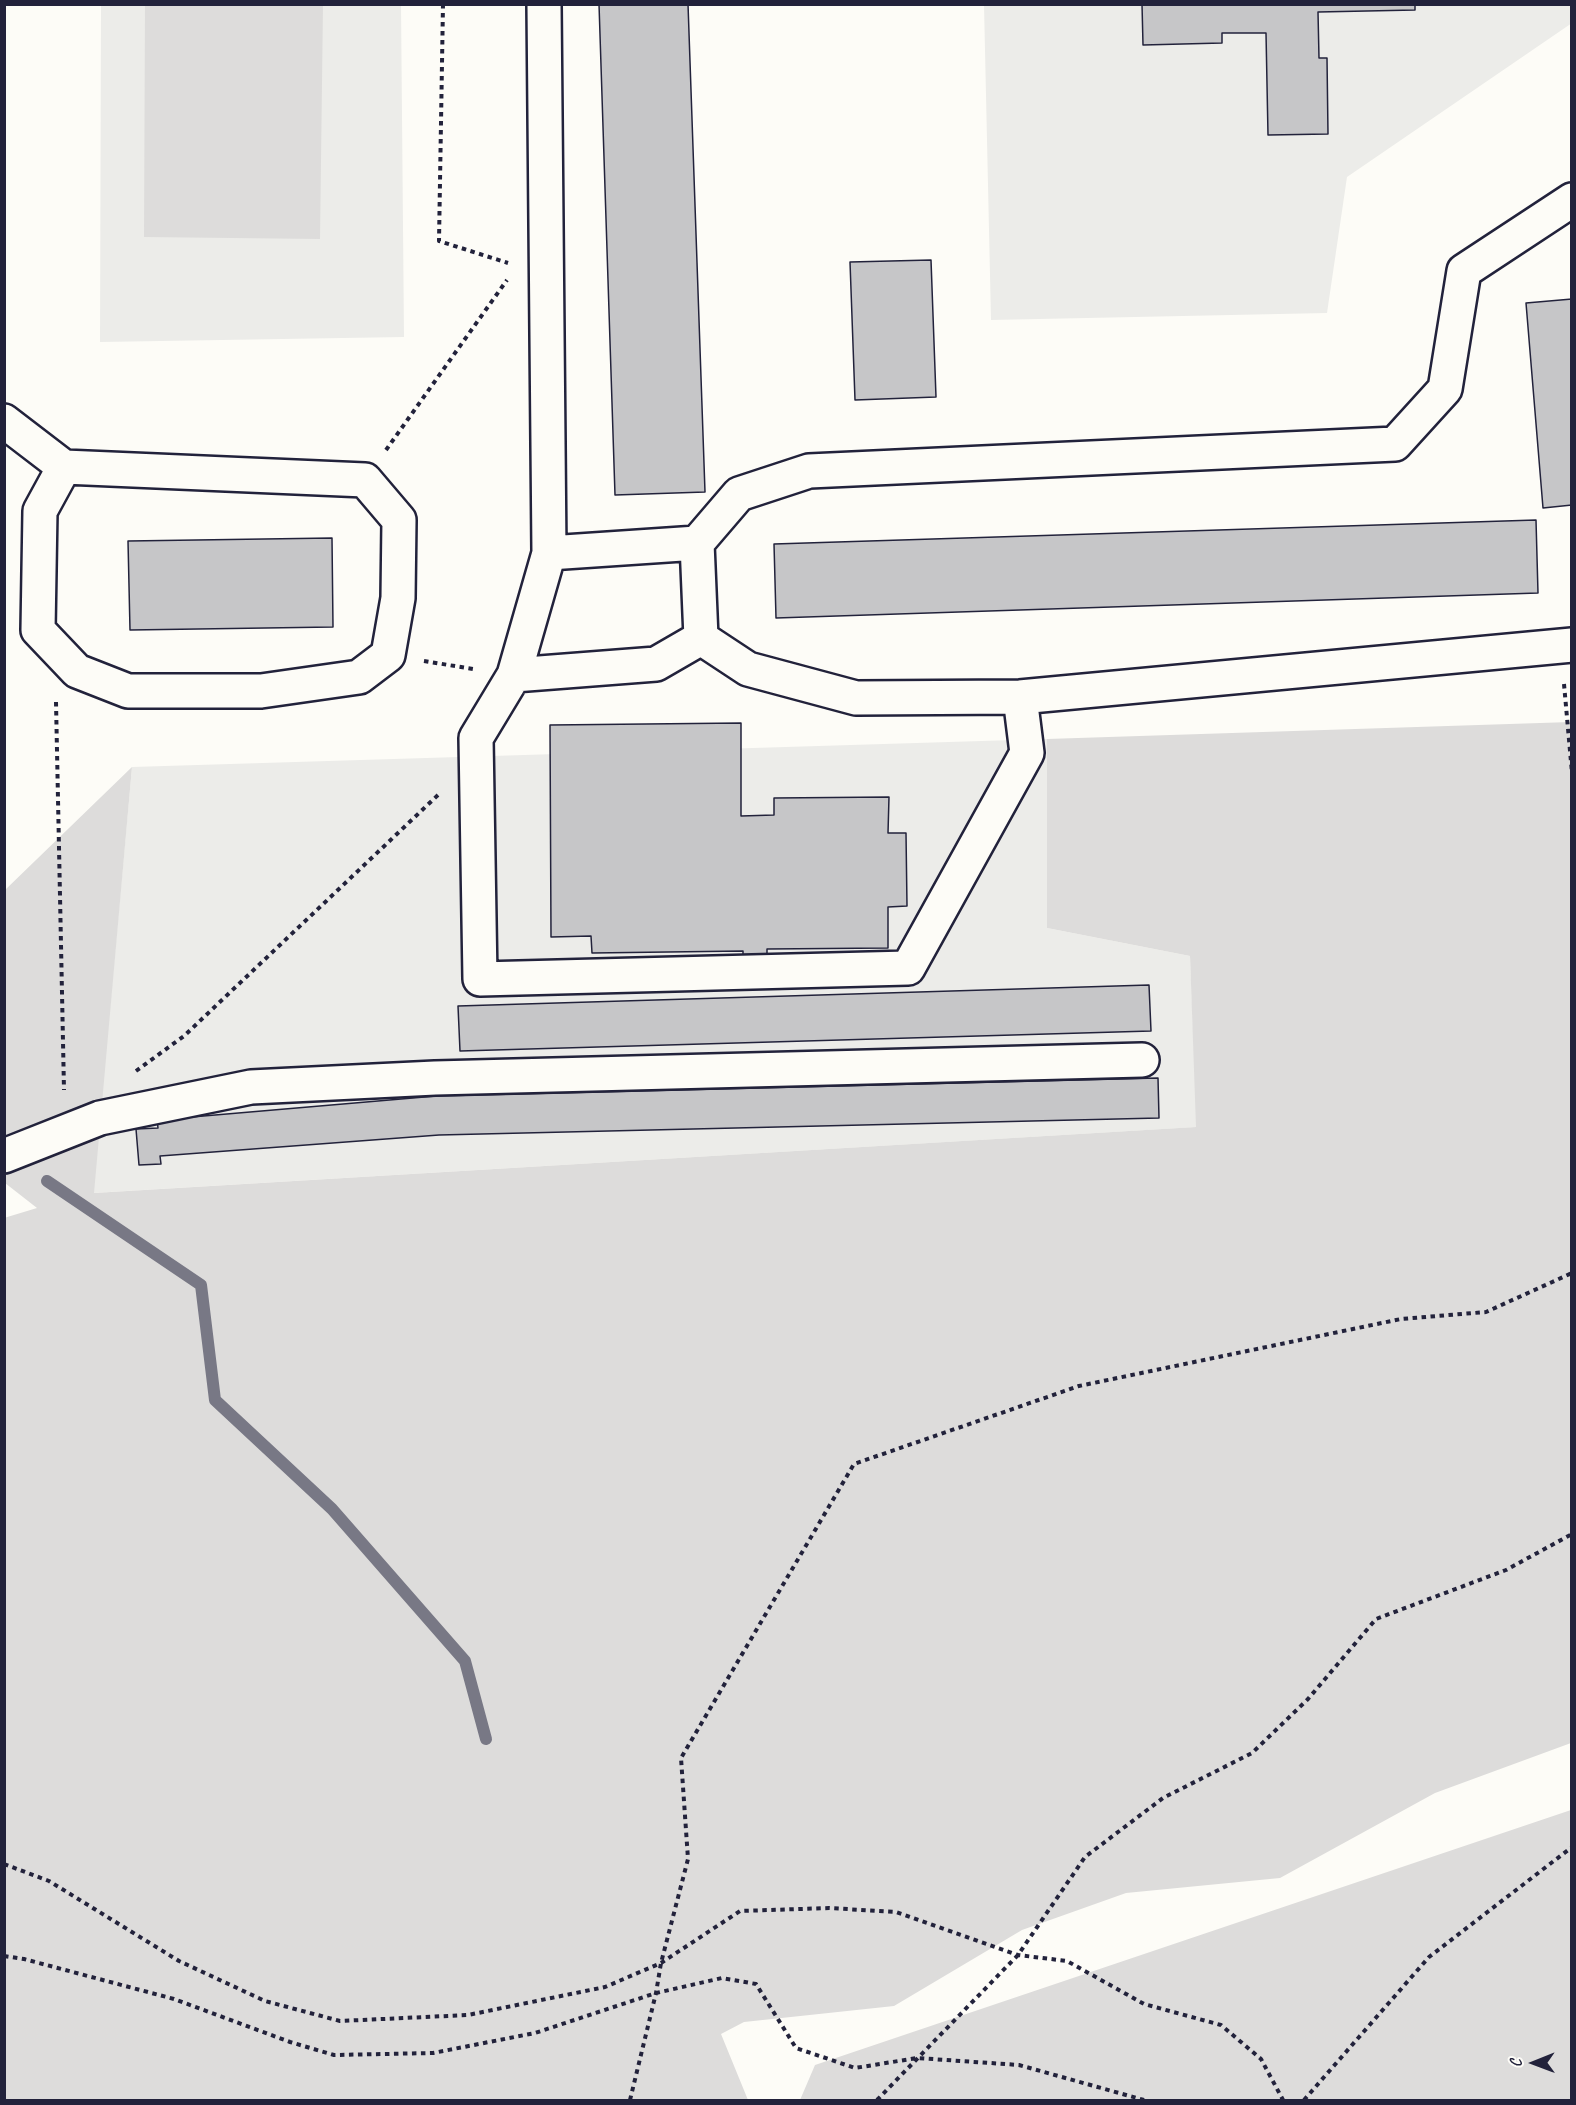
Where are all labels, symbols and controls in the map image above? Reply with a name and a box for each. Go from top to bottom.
north arrow [1504,2033,1564,2093]
text: С [1506,2059,1526,2067]

